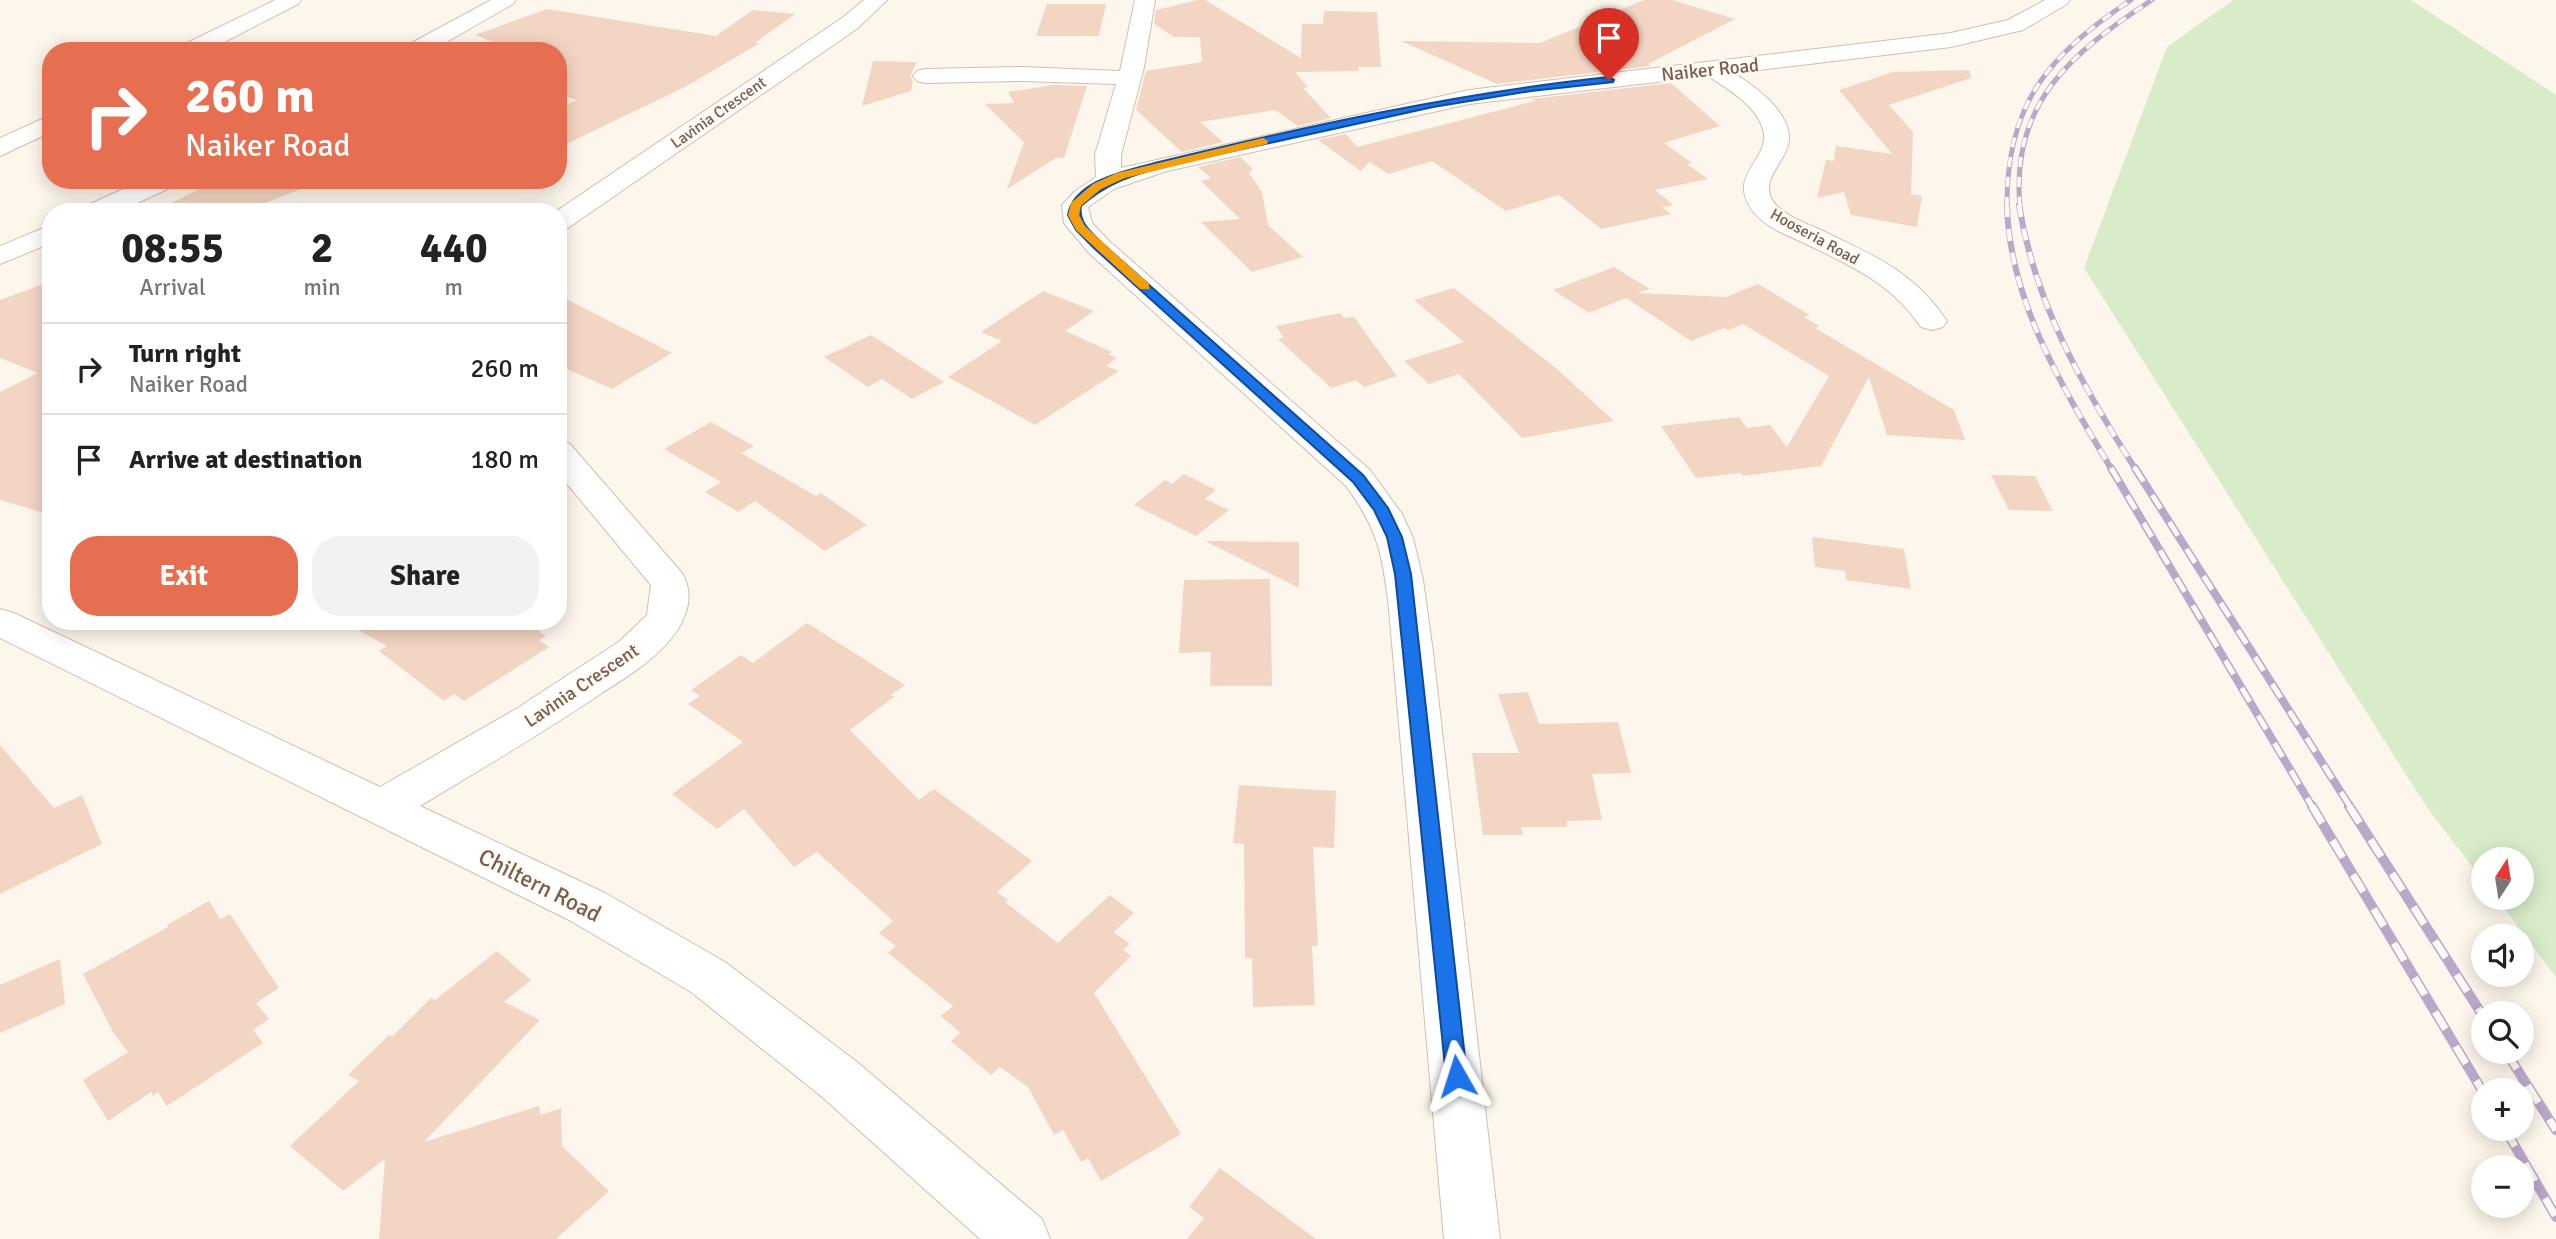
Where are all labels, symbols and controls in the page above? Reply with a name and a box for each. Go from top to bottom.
pin [1579,8,1639,80]
icon: arrive [1590,19,1628,57]
street label: Naiker Road [1660,53,1760,87]
text: 260 m [185,66,315,126]
icon: right [70,70,161,161]
street label: Lavinia Crescent [667,72,771,153]
text: Naiker Road [185,126,350,165]
street label: Hooseria Road [1766,204,1863,270]
text: 08:55 [121,223,224,274]
text: 2 [311,223,333,274]
text: 440 [420,223,488,274]
text: Arrival [140,273,206,302]
text: min [303,273,341,302]
text: m [445,273,463,302]
text: Turn right [129,338,241,370]
icon: right [70,350,108,388]
text: 260 m [470,353,539,385]
text: Naiker Road [129,370,248,399]
icon: arrive [70,441,108,479]
text: Arrive at destination [129,444,362,476]
text: 180 m [470,444,539,476]
button: Exit [70,536,298,616]
button: Share [312,536,539,616]
street label: Lavinia Crescent [520,638,644,733]
street label: Chiltern Road [474,842,606,929]
north arrow [2471,847,2534,910]
map controls [2471,847,2534,1218]
button: sound [2471,924,2534,987]
button: search [2471,1001,2534,1064]
position arrow [1420,1039,1494,1113]
button: + [2471,1078,2534,1141]
button: − [2471,1155,2534,1218]

